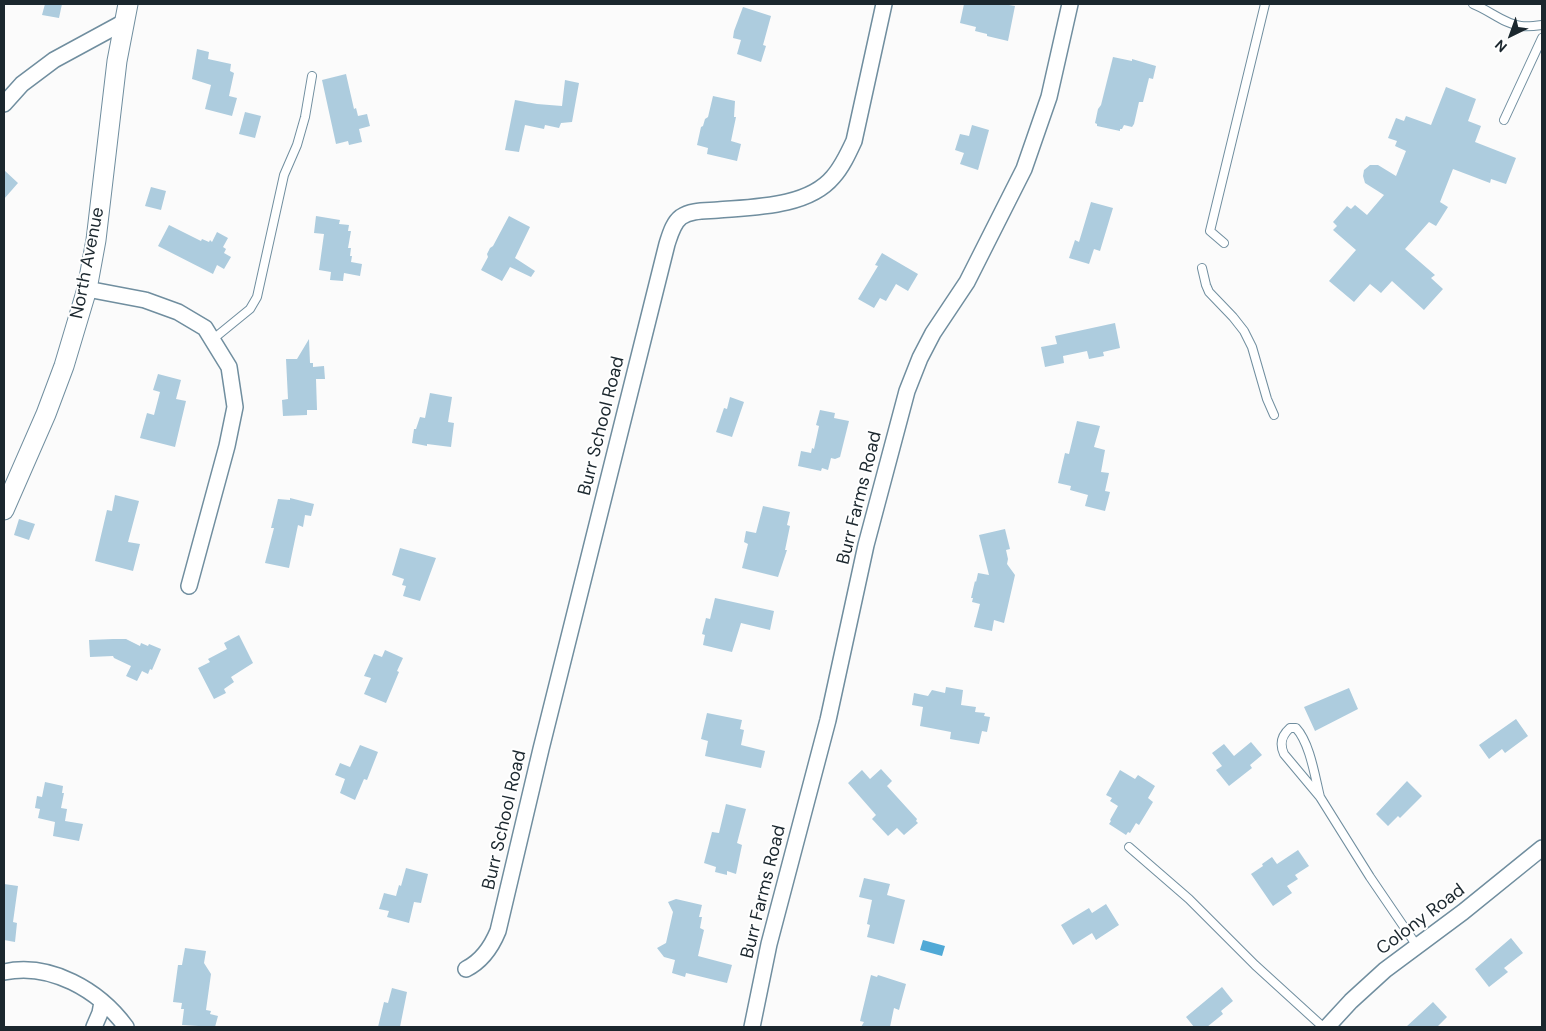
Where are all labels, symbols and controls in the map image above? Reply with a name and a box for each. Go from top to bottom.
north arrow [1486,10,1536,60]
text: N [1491,36,1511,56]
street label: North Avenue [67,205,109,321]
street label: Burr School Road [574,354,630,498]
street label: Burr Farms Road [833,429,887,567]
street label: Burr School Road [478,748,532,892]
street label: Burr Farms Road [737,823,791,961]
street label: Colony Road [1373,880,1469,960]

